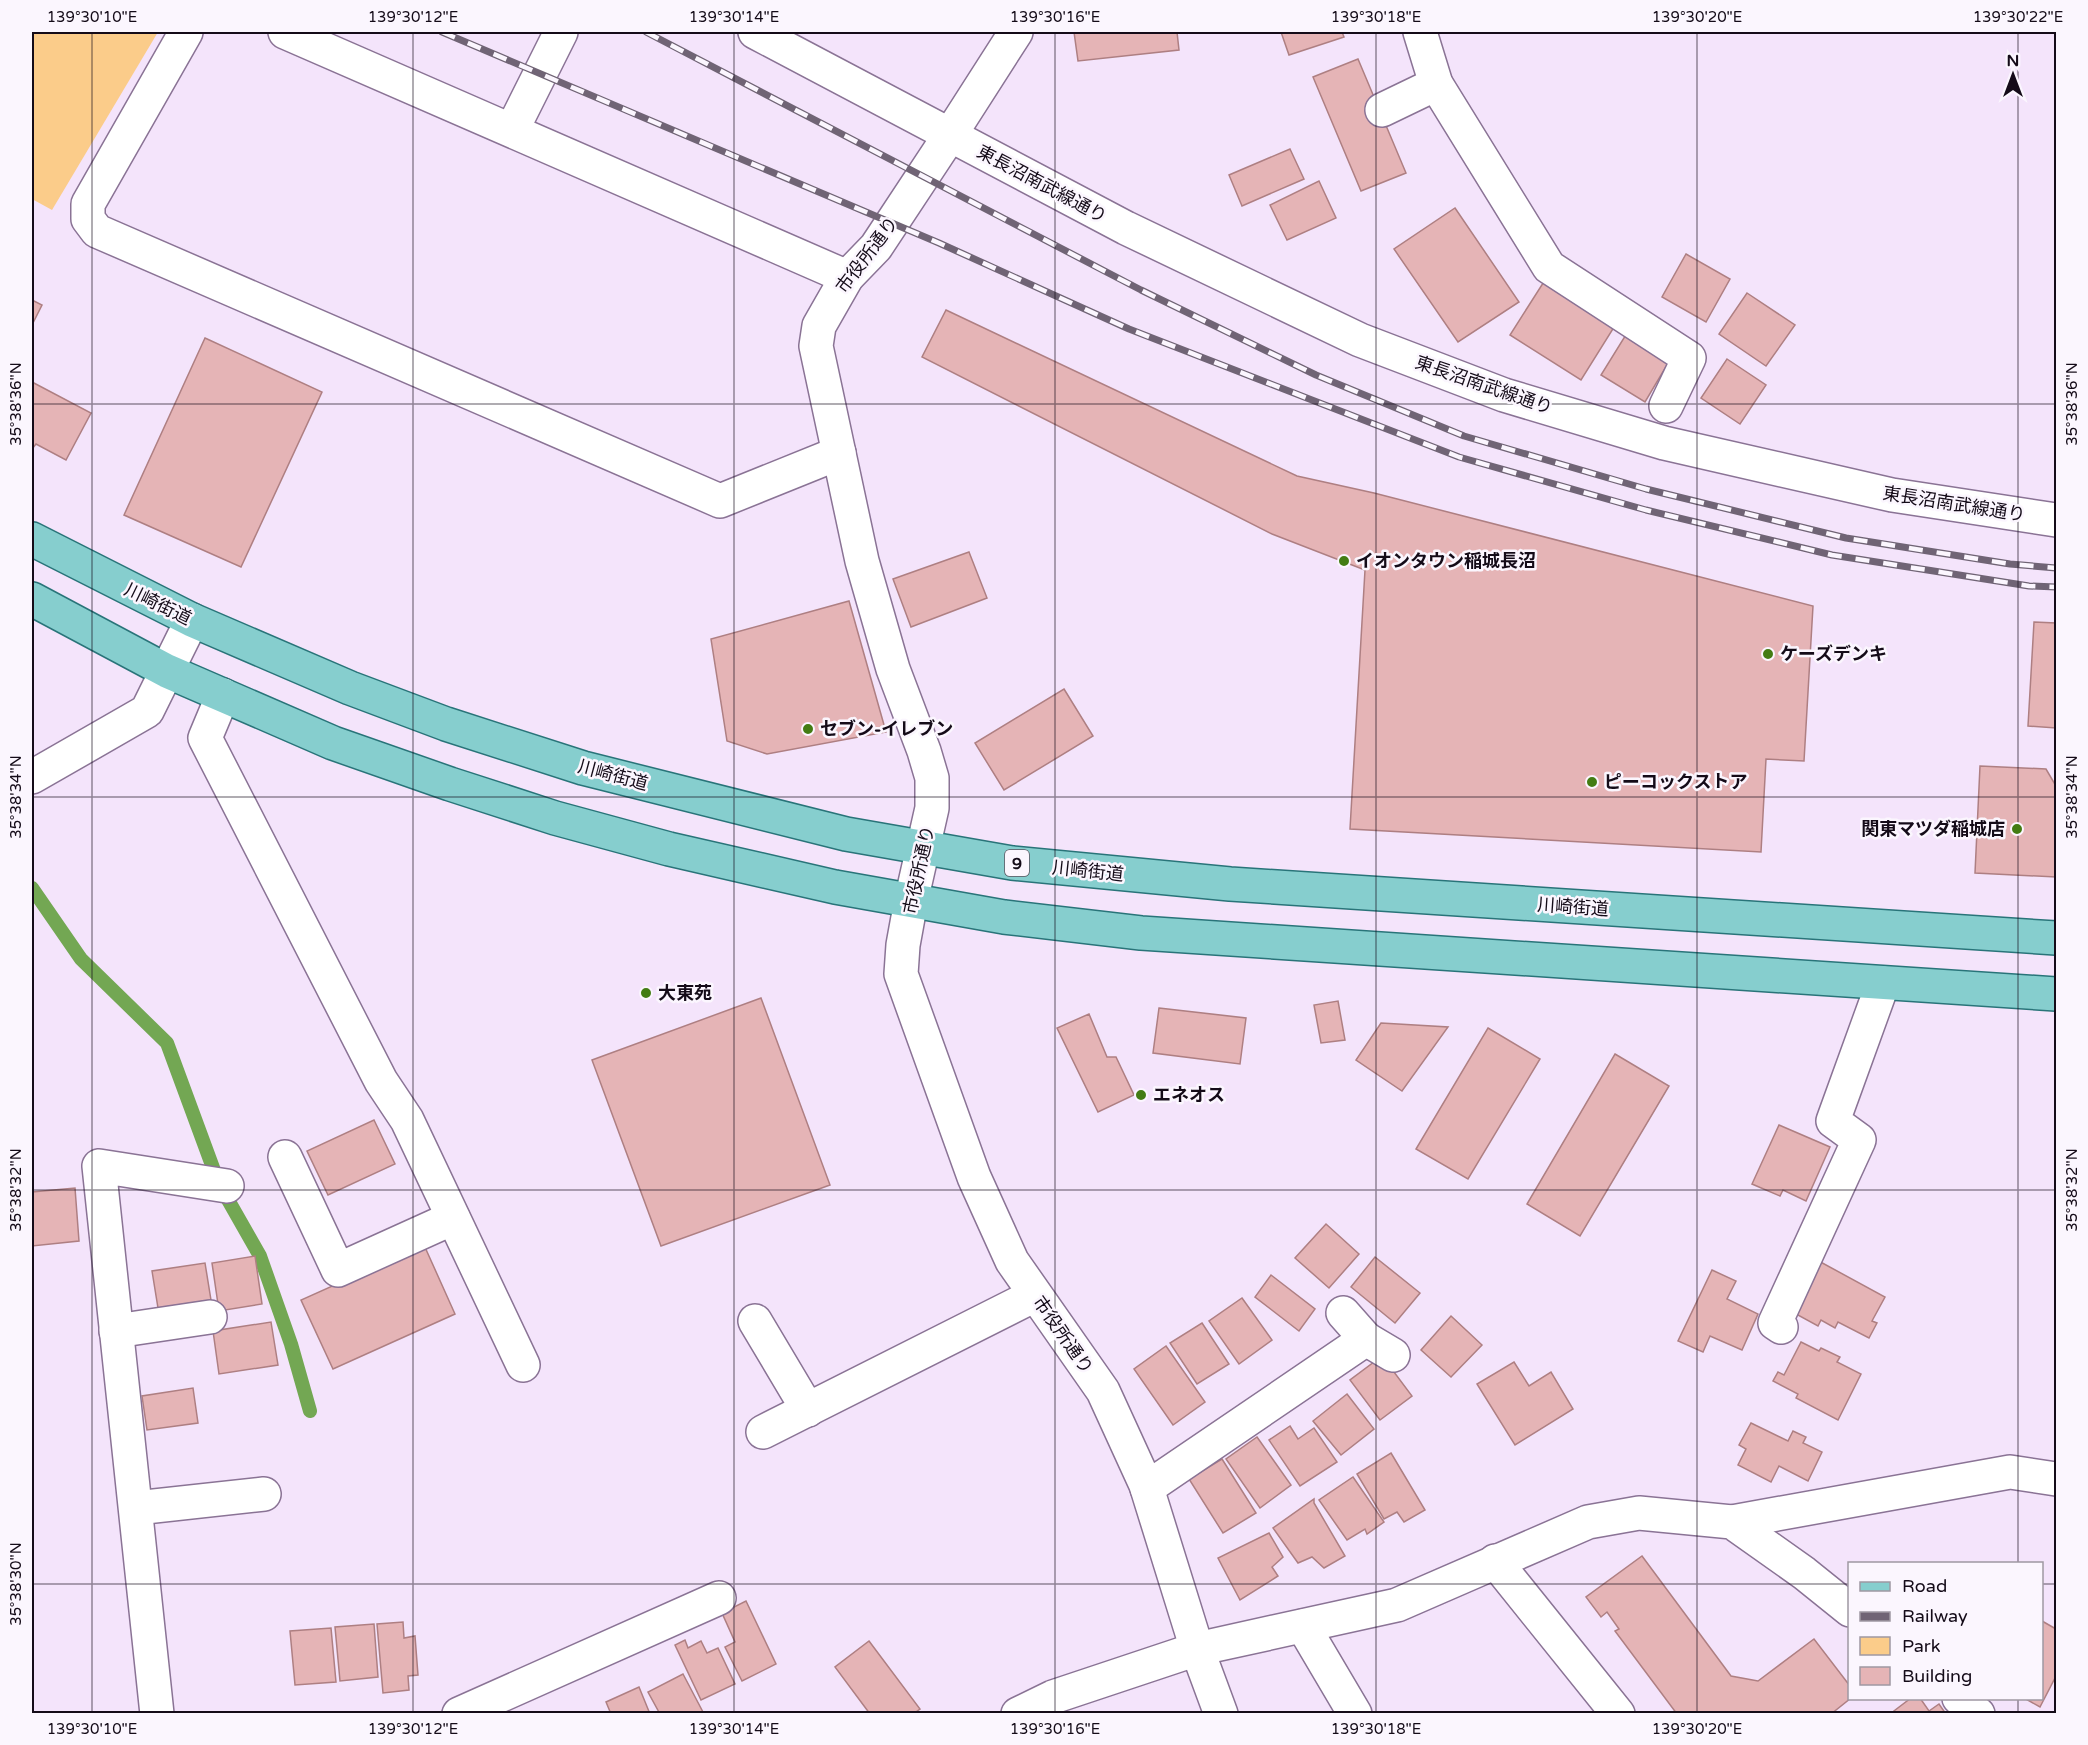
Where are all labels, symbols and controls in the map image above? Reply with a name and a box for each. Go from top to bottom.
text: 139°30'10"E [47,8,137,26]
text: 139°30'12"E [368,8,458,26]
text: 139°30'14"E [689,8,779,26]
text: 139°30'16"E [1010,8,1100,26]
text: 139°30'18"E [1331,8,1421,26]
text: 139°30'20"E [1652,8,1742,26]
text: 139°30'22"E [1973,8,2063,26]
north arrow [1983,45,2043,105]
text: N [2007,51,2019,71]
street label: 東長沼南武線通り [973,140,1111,228]
street label: 市役所通り [831,212,903,298]
street label: 東長沼南武線通り [1412,351,1556,419]
text: 35°38'36"N [7,362,25,446]
text: 35°38'36"N [2063,362,2081,446]
street label: 東長沼南武線通り [1881,482,2027,526]
place label: イオンタウン稲城長沼 [1356,550,1536,572]
marker: イオンタウン稲城長沼 [1337,554,1351,568]
street label: 川崎街道 [121,578,195,630]
place label: ケーズデンキ [1780,643,1887,665]
marker: ケーズデンキ [1761,647,1775,661]
place label: セブン-イレブン [820,718,953,740]
marker: セブン-イレブン [801,722,815,736]
text: 35°38'34"N [7,755,25,839]
street label: 川崎街道 [575,755,651,795]
text: 35°38'34"N [2063,755,2081,839]
place label: ピーコックストア [1604,771,1747,793]
marker: ピーコックストア [1585,775,1599,789]
place label: 関東マツダ稲城店 [1861,818,2005,840]
marker: 関東マツダ稲城店 [2010,822,2024,836]
street label: 市役所通り [899,824,939,916]
road number: 9 [1005,850,1029,876]
street label: 川崎街道 [1051,856,1125,886]
street label: 川崎街道 [1536,894,1610,920]
place label: 大東苑 [658,982,712,1004]
marker: 大東苑 [639,986,653,1000]
place label: エネオス [1153,1084,1225,1106]
marker: エネオス [1134,1088,1148,1102]
text: 35°38'32"N [7,1148,25,1232]
text: 35°38'32"N [2063,1148,2081,1232]
street label: 市役所通り [1028,1292,1098,1378]
text: 35°38'30"N [7,1542,25,1626]
legend [1848,1562,2043,1700]
text: Road [1902,1575,1947,1597]
text: Railway [1902,1605,1968,1627]
text: Park [1902,1635,1941,1657]
text: Building [1902,1665,1972,1687]
text: 139°30'10"E [47,1720,137,1738]
text: 139°30'12"E [368,1720,458,1738]
text: 139°30'14"E [689,1720,779,1738]
text: 139°30'16"E [1010,1720,1100,1738]
text: 139°30'18"E [1331,1720,1421,1738]
text: 139°30'20"E [1652,1720,1742,1738]

